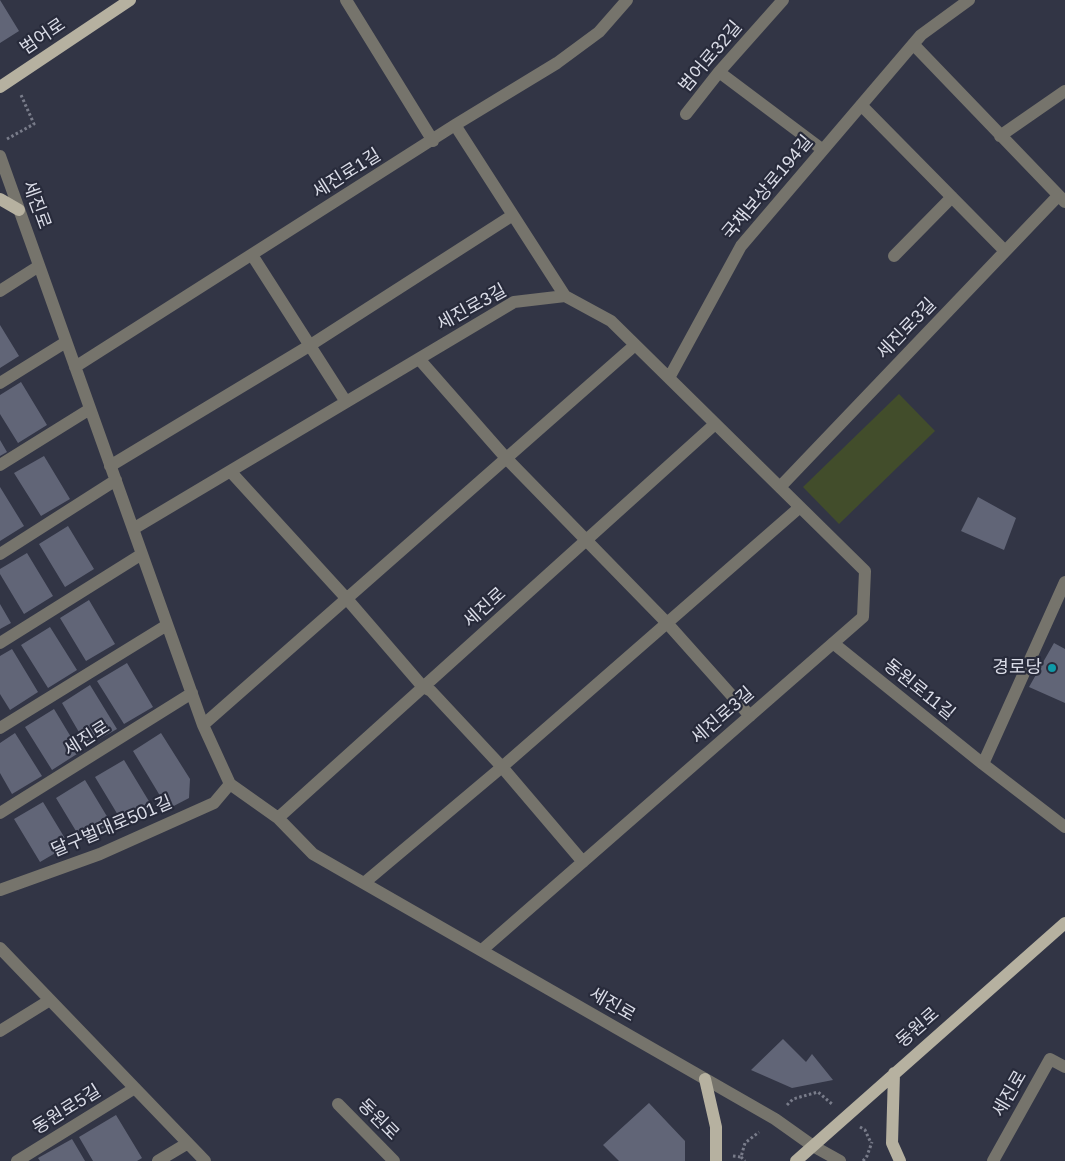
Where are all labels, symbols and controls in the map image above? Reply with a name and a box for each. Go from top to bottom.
street label: 범어로 [16,14,70,60]
street label: 범어로32길 [675,17,747,97]
street label: 국채보상로194길 [718,131,818,245]
street label: 세진로1길 [309,145,385,203]
street label: 세진로 [17,178,55,232]
street label: 세진로3길 [433,280,511,336]
street label: 세진로3길 [873,294,941,364]
street label: 세진로 [459,583,511,633]
street label: 동원로11길 [879,655,959,725]
place label: 경로당 [992,657,1042,679]
marker: 경로당 [1046,662,1058,674]
street label: 세진로3길 [687,683,759,749]
street label: 세진로 [60,717,114,761]
street label: 달구벌대로501길 [48,792,176,862]
street label: 세진로 [585,983,639,1027]
street label: 동원로 [892,1004,944,1052]
street label: 세진로 [988,1067,1032,1121]
street label: 동원로5길 [29,1081,105,1139]
street label: 동원로 [353,1095,403,1145]

